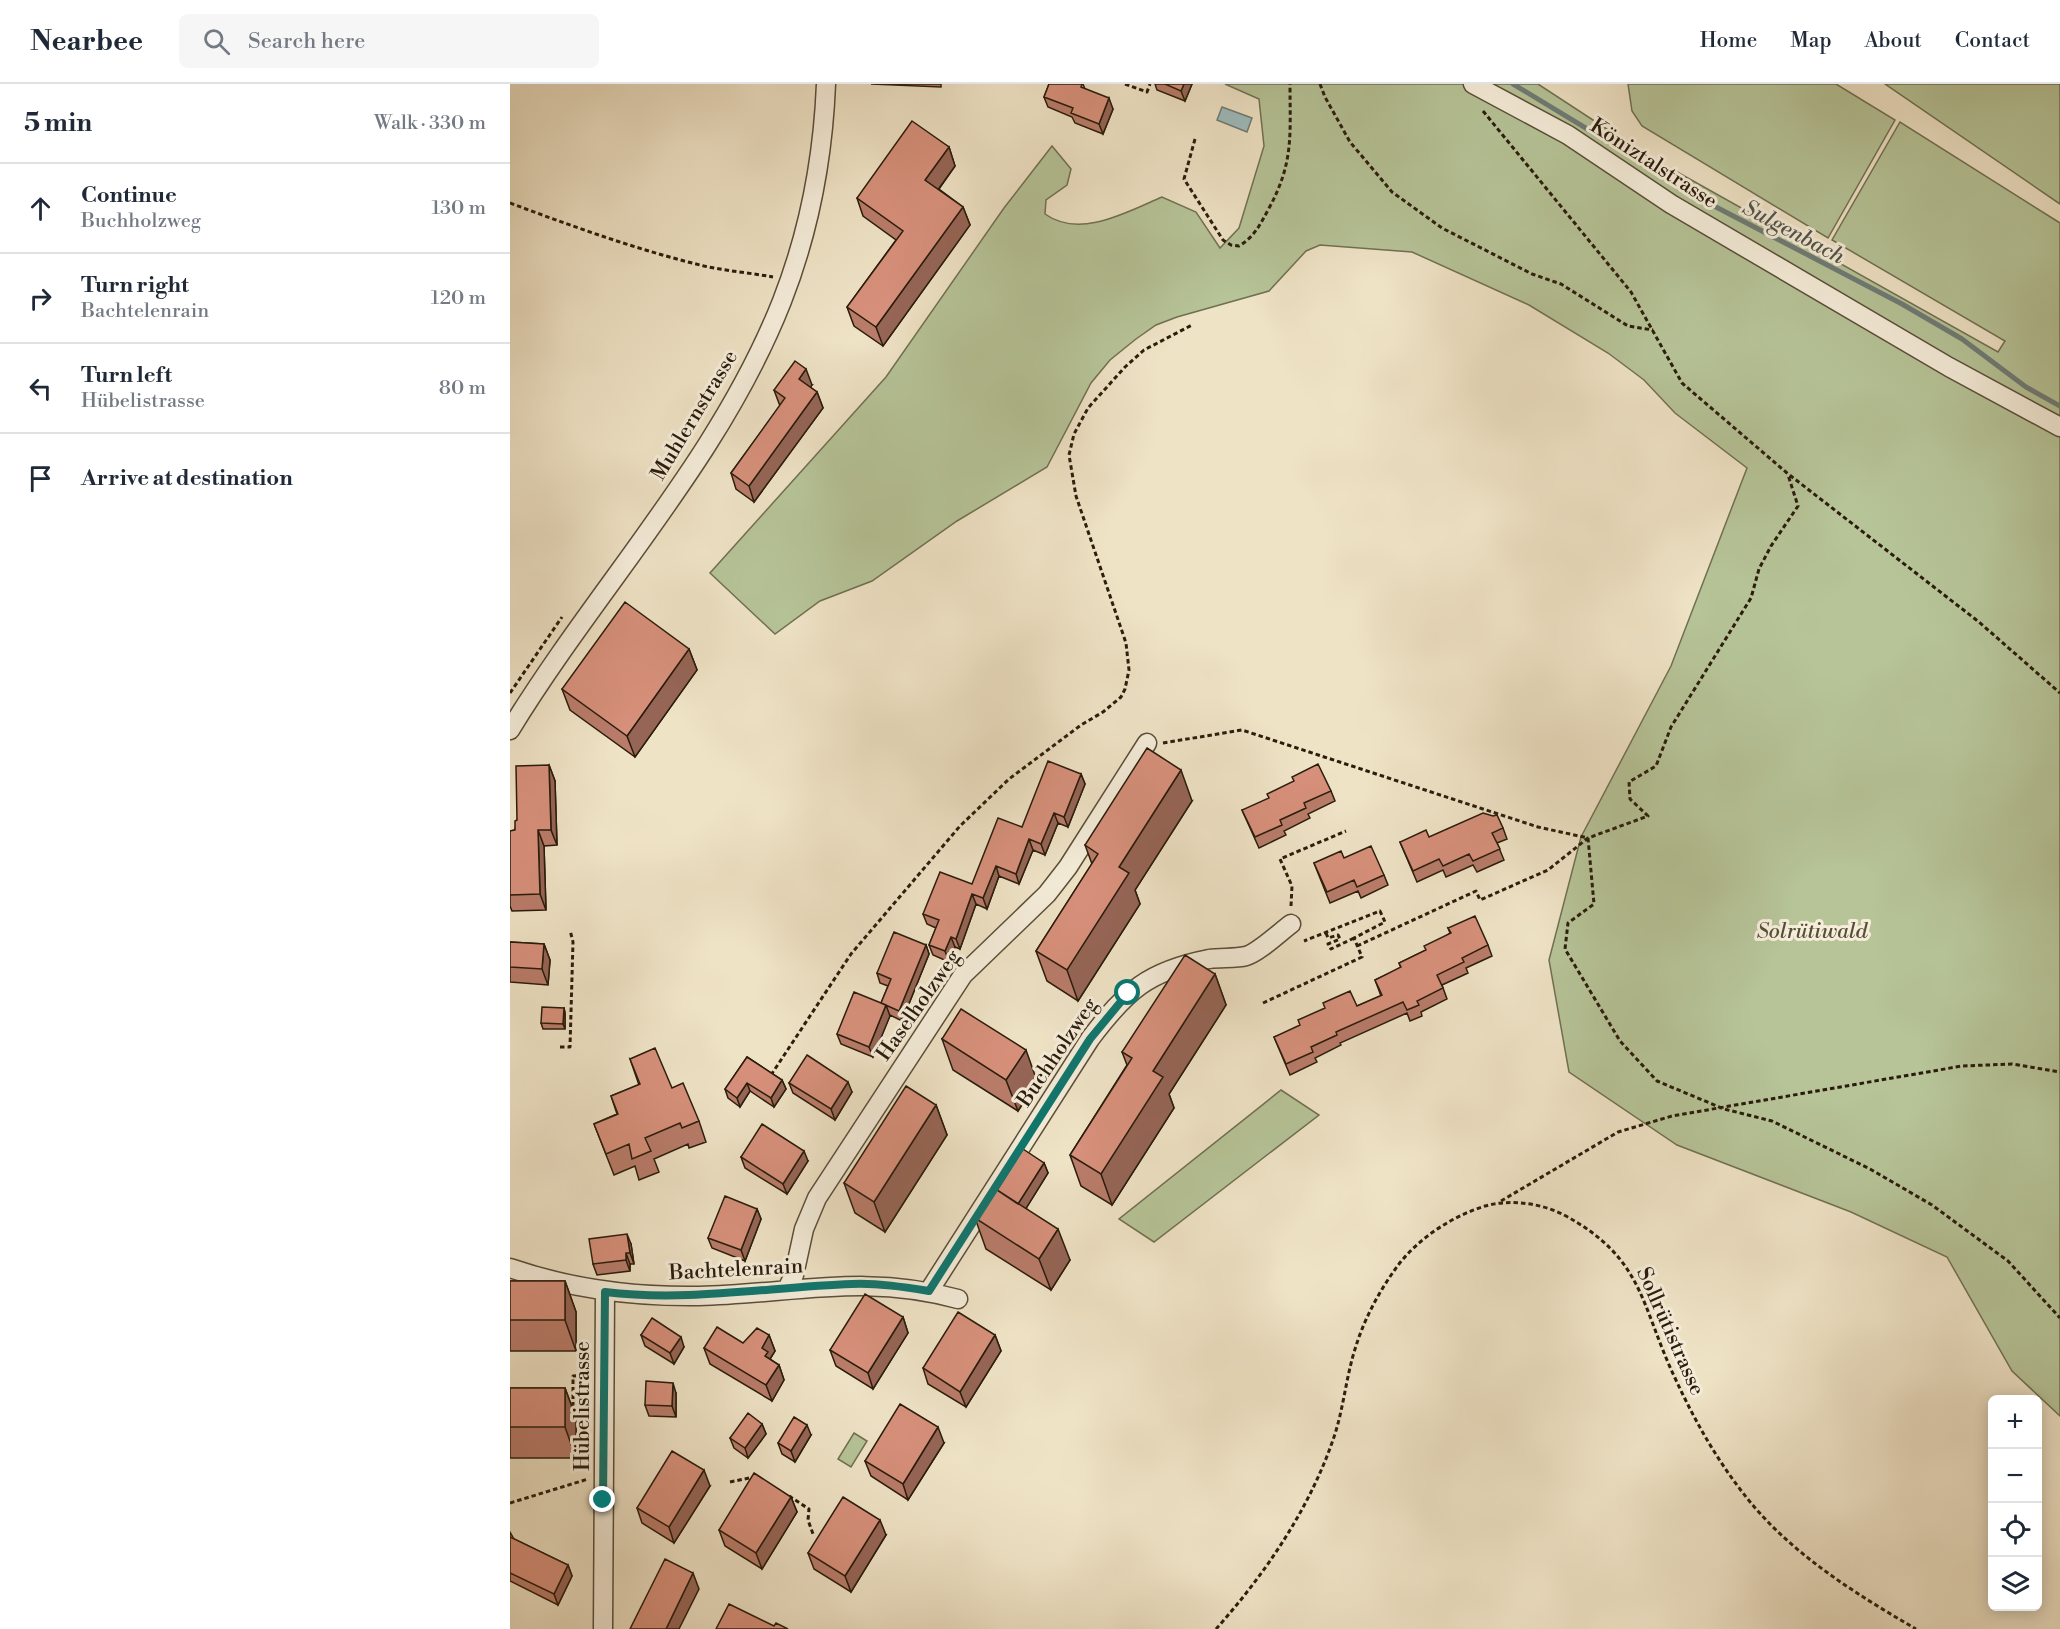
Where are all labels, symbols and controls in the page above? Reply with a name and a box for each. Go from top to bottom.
search box [179,14,599,68]
text: Nearbee [30,24,143,59]
icon: search [200,25,233,58]
text: Search here [248,28,365,55]
text: Home [1700,28,1757,54]
text: Map [1790,28,1832,54]
text: About [1865,28,1922,54]
text: Contact [1955,28,2030,54]
text: 5 min [24,107,92,139]
text: Walk · 330 m [374,111,486,136]
street label: Köniztalstrasse [1585,113,1722,215]
text: Continue [81,182,177,209]
icon: ahead [24,192,57,225]
water label: Sulgenbach [1738,194,1850,271]
text: 130 m [431,196,486,221]
text: Buchholzweg [81,209,201,234]
text: Turn right [81,272,189,299]
icon: right [24,282,57,315]
text: 120 m [431,286,486,311]
text: Bachtelenrain [81,299,209,324]
street label: Muhlernstrasse [646,346,744,485]
text: Turn left [81,362,172,389]
icon: left [24,372,57,405]
text: 80 m [439,376,486,401]
text: Hübelistrasse [81,389,205,414]
icon: arrive [24,462,57,495]
text: Arrive at destination [81,465,293,492]
park label: Solrütiwald [1757,919,1869,945]
street label: Haselholzweg [871,945,967,1066]
route start [1114,979,1140,1005]
street label: Buchholzweg [1011,993,1104,1113]
street label: Bachtelenrain [667,1253,804,1287]
street label: Sollrütistrasse [1630,1263,1710,1400]
street label: Hübelistrasse [570,1341,596,1471]
map controls [1988,1395,2042,1611]
button: + [1988,1395,2042,1449]
button: − [1988,1449,2042,1503]
route end [589,1486,615,1512]
button: locate [1988,1503,2042,1557]
button: layers [1988,1557,2042,1611]

